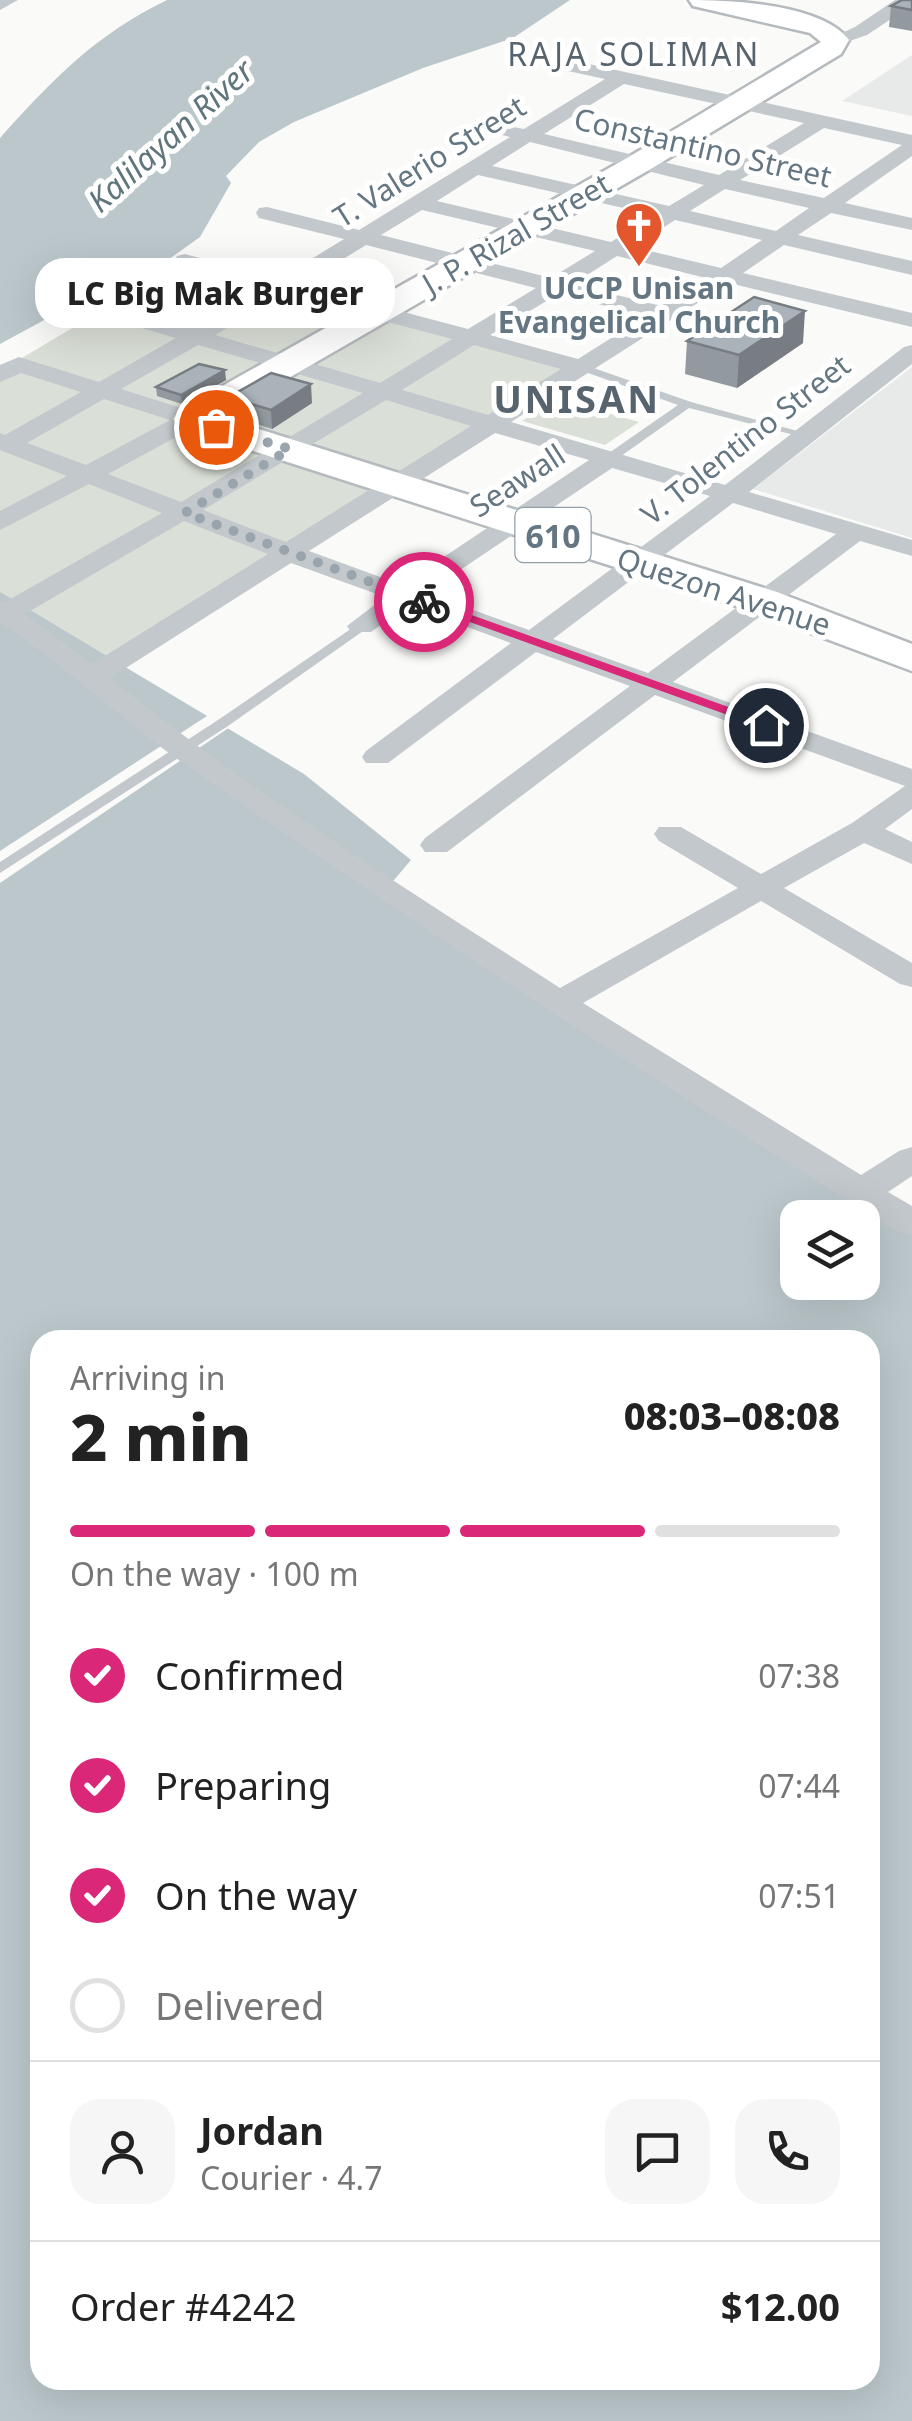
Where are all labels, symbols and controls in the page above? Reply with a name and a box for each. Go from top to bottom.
district label: RAJA SOLIMAN [507,32,761,75]
water label: Kalilayan River [78,48,263,221]
street label: T. Valerio Street [325,85,533,237]
street label: Constantino Street [570,97,836,197]
street label: J. P. Rizal Street [412,162,618,305]
church icon: UCCP Unisan Evangelical Church [613,200,665,268]
callout: LC Big Mak Burger [36,257,396,327]
place label: UCCP Unisan Evangelical Church [498,267,780,342]
text: LC Big Mak Burger [67,271,363,314]
street label: V. Tolentino Street [632,344,858,534]
district label: UNISAN [493,372,661,424]
pin [174,385,259,470]
icon: bag [189,400,244,455]
street label: Seawall [461,434,573,526]
road number: 610 [516,508,590,562]
street label: Quezon Avenue [612,537,836,645]
courier [374,552,474,652]
icon: bike [397,575,452,630]
pin [724,683,809,768]
icon: home [739,698,794,753]
map controls [780,1200,880,1300]
button: layers [780,1200,880,1300]
text: Arriving in [70,1356,225,1399]
text: 08:03–08:08 [624,1389,840,1441]
text: 2 min [70,1392,252,1480]
text: On the way · 100 m [70,1552,359,1595]
icon: check [70,1648,125,1703]
text: Confirmed [155,1649,344,1701]
text: 07:38 [758,1654,840,1697]
icon: check [70,1758,125,1813]
text: Preparing [155,1759,331,1811]
text: 07:44 [758,1764,840,1807]
icon: check [70,1868,125,1923]
text: On the way [155,1869,357,1921]
text: 07:51 [758,1874,840,1917]
text: Delivered [155,1979,324,2031]
button: person [70,2099,175,2204]
button: chat [605,2099,710,2204]
button: phone [735,2099,840,2204]
text: Jordan [200,2104,324,2156]
text: Courier · 4.7 [200,2156,383,2199]
text: Order #4242 [70,2280,296,2332]
text: $12.00 [721,2280,840,2332]

